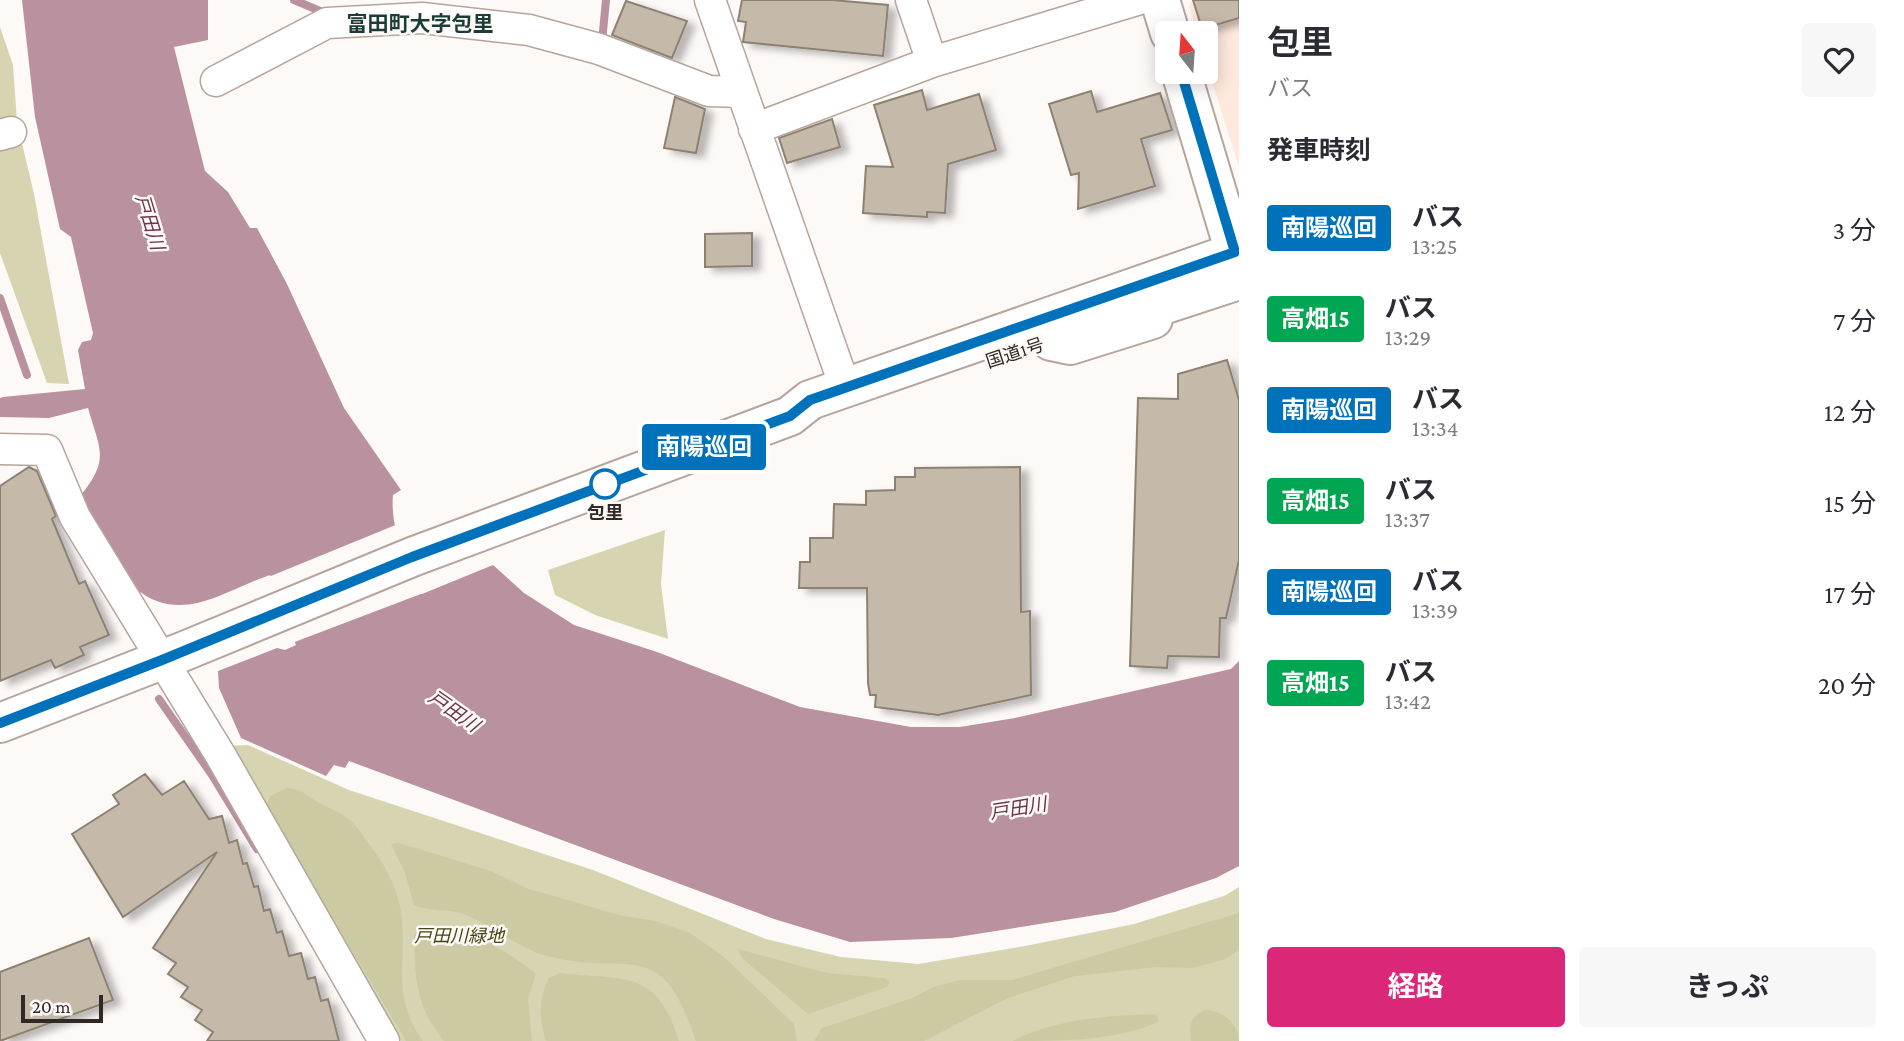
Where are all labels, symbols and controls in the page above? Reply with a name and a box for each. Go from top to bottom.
district label: 富田町大字包里 [347,12,494,36]
north arrow [1155,21,1218,84]
map controls [1155,21,1218,84]
button: heart [1802,23,1876,97]
text: 包里 [1267,24,1333,61]
text: バス [1267,75,1313,101]
text: 発車時刻 [1267,136,1371,165]
water label: 戸田川 [132,192,169,254]
text: バス [1412,203,1464,232]
text: 南陽巡回 [1281,214,1377,241]
text: 3 分 [1833,216,1876,245]
text: 13:25 [1412,233,1458,259]
text: バス [1385,294,1437,323]
text: 高畑15 [1281,305,1350,332]
text: 7 分 [1833,307,1876,336]
text: 13:29 [1385,324,1431,350]
street label: 国道1号 [983,334,1047,372]
text: バス [1412,385,1464,414]
text: 南陽巡回 [1281,396,1377,423]
text: 12 分 [1824,398,1876,427]
text: 13:34 [1412,415,1458,441]
line badge: 南陽巡回 [655,424,753,470]
text: 南陽巡回 [656,433,752,460]
marker: 包里 [590,469,620,499]
text: バス [1385,476,1437,505]
text: 高畑15 [1281,487,1350,514]
text: 15 分 [1824,489,1876,518]
place label: 包里 [587,503,623,523]
text: 13:37 [1385,506,1430,532]
text: バス [1412,567,1464,596]
text: 南陽巡回 [1281,578,1377,605]
text: 17 分 [1825,580,1876,609]
text: 13:39 [1412,597,1458,623]
text: バス [1385,658,1437,687]
text: 高畑15 [1281,669,1350,696]
text: 20 分 [1818,671,1876,700]
water label: 戸田川 [425,686,485,737]
text: 13:42 [1385,688,1431,714]
water label: 戸田川 [988,793,1050,823]
park label: 戸田川緑地 [414,926,506,946]
button: 経路 [1267,947,1565,1027]
button: きっぷ [1579,947,1876,1027]
scale bar [21,992,103,1024]
text: 20 m [32,996,71,1017]

